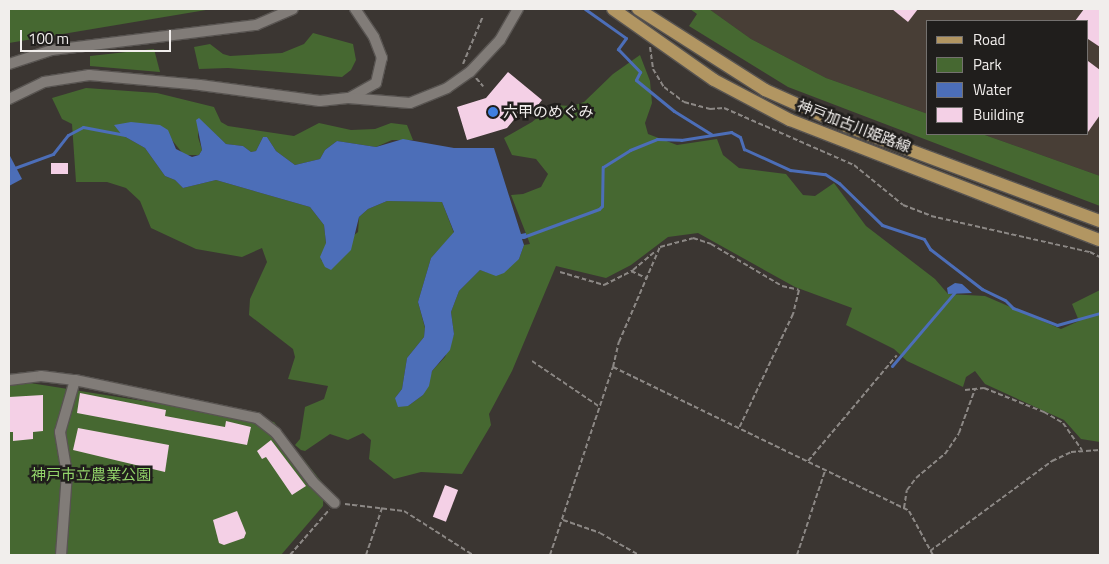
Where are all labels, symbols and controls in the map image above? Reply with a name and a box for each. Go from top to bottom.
scale bar [22,20,174,52]
legend [926,20,1089,135]
text: 100 m [28,27,69,50]
text: Road [973,28,1005,51]
text: Park [973,53,1002,76]
text: Water [973,78,1012,101]
street label: 神戸加古川姫路線 [795,96,913,156]
place label: 六甲のめぐみ [503,103,593,121]
text: Building [973,103,1024,126]
marker: 六甲のめぐみ [487,106,499,118]
park label: 神戸市立農業公園 [31,466,151,484]

